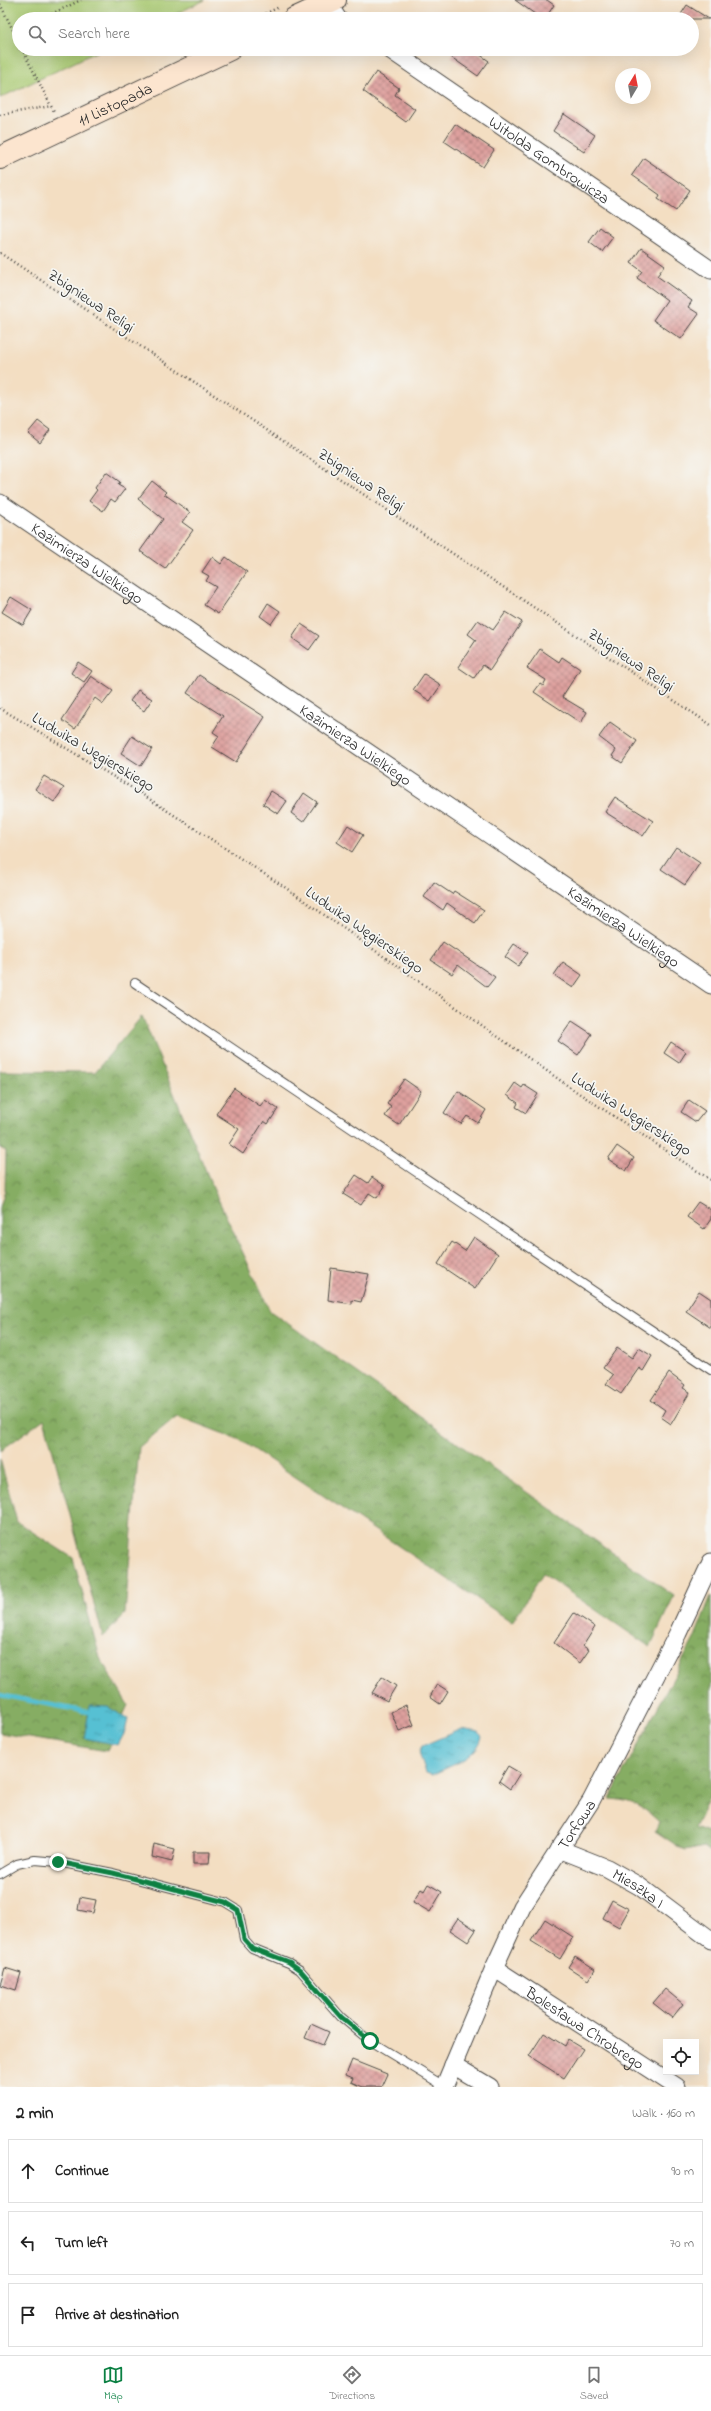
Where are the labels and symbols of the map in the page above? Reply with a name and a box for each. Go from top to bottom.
north arrow [615,68,651,104]
street label: 11 Listopada [74,77,157,133]
street label: Witolda Gombrowicza [483,111,614,211]
street label: Zbigniewa Religi [43,264,139,340]
street label: Zbigniewa Religi [313,443,409,519]
street label: Kazimierza Wielkiego [25,517,148,611]
street label: Zbigniewa Religi [583,623,679,699]
street label: Kazimierza Wielkiego [294,699,416,793]
street label: Ludwika Węgierskiego [27,706,159,799]
street label: Ludwika Węgierskiego [300,881,428,980]
street label: Kazimierza Wielkiego [562,881,684,975]
street label: Ludwika Węgierskiego [566,1067,696,1163]
street label: Torfowa [552,1795,603,1855]
route end [49,1853,67,1871]
street label: Mieszka I [607,1863,669,1915]
street label: Bolesława Chrobrego [519,1981,648,2077]
route start [361,2032,379,2050]

